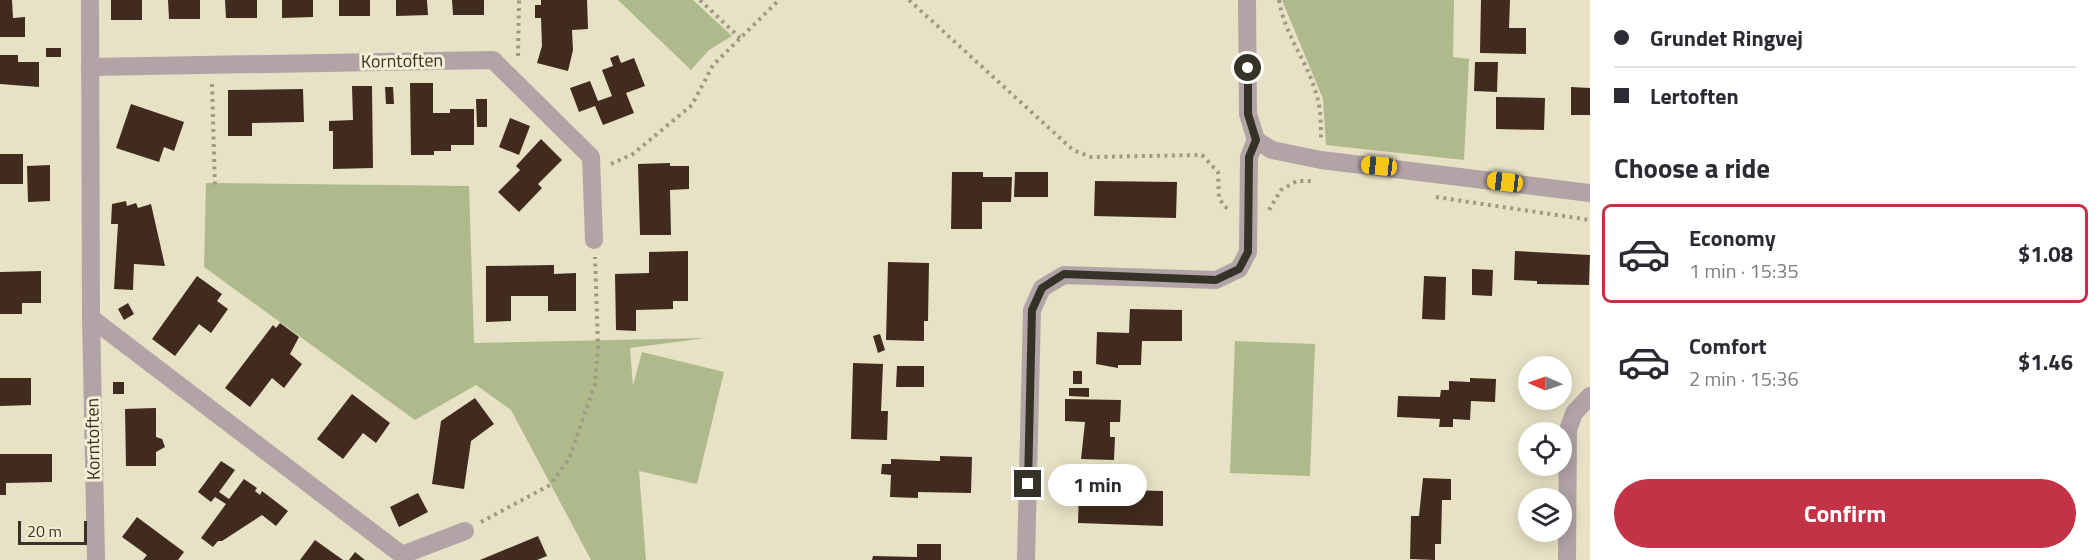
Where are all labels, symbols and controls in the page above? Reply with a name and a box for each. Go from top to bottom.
text: Grundet Ringvej [1650,21,1803,55]
street label: Korntoften [361,46,443,75]
route start [1234,54,1261,81]
text: Lertoften [1650,79,1739,113]
text: Choose a ride [1614,147,1770,188]
car [1360,155,1398,177]
car [1486,171,1524,193]
text: Economy [1689,221,1776,255]
icon: car [1617,227,1671,281]
text: $1.08 [2018,237,2073,271]
text: 1 min · 15:35 [1689,255,1799,286]
text: Comfort [1689,329,1767,363]
icon: car [1617,335,1671,389]
text: $1.46 [2018,345,2073,379]
north arrow [1518,356,1572,410]
map controls [1518,356,1572,542]
text: 2 min · 15:36 [1689,363,1799,394]
street label: Korntoften [78,398,107,480]
button: locate [1518,422,1572,476]
callout: 1 min [1049,463,1148,505]
text: 1 min [1073,469,1122,500]
route end [1014,470,1041,497]
button: Confirm [1614,479,2076,548]
button: layers [1518,488,1572,542]
scale bar [18,518,87,546]
text: 20 m [27,519,62,543]

